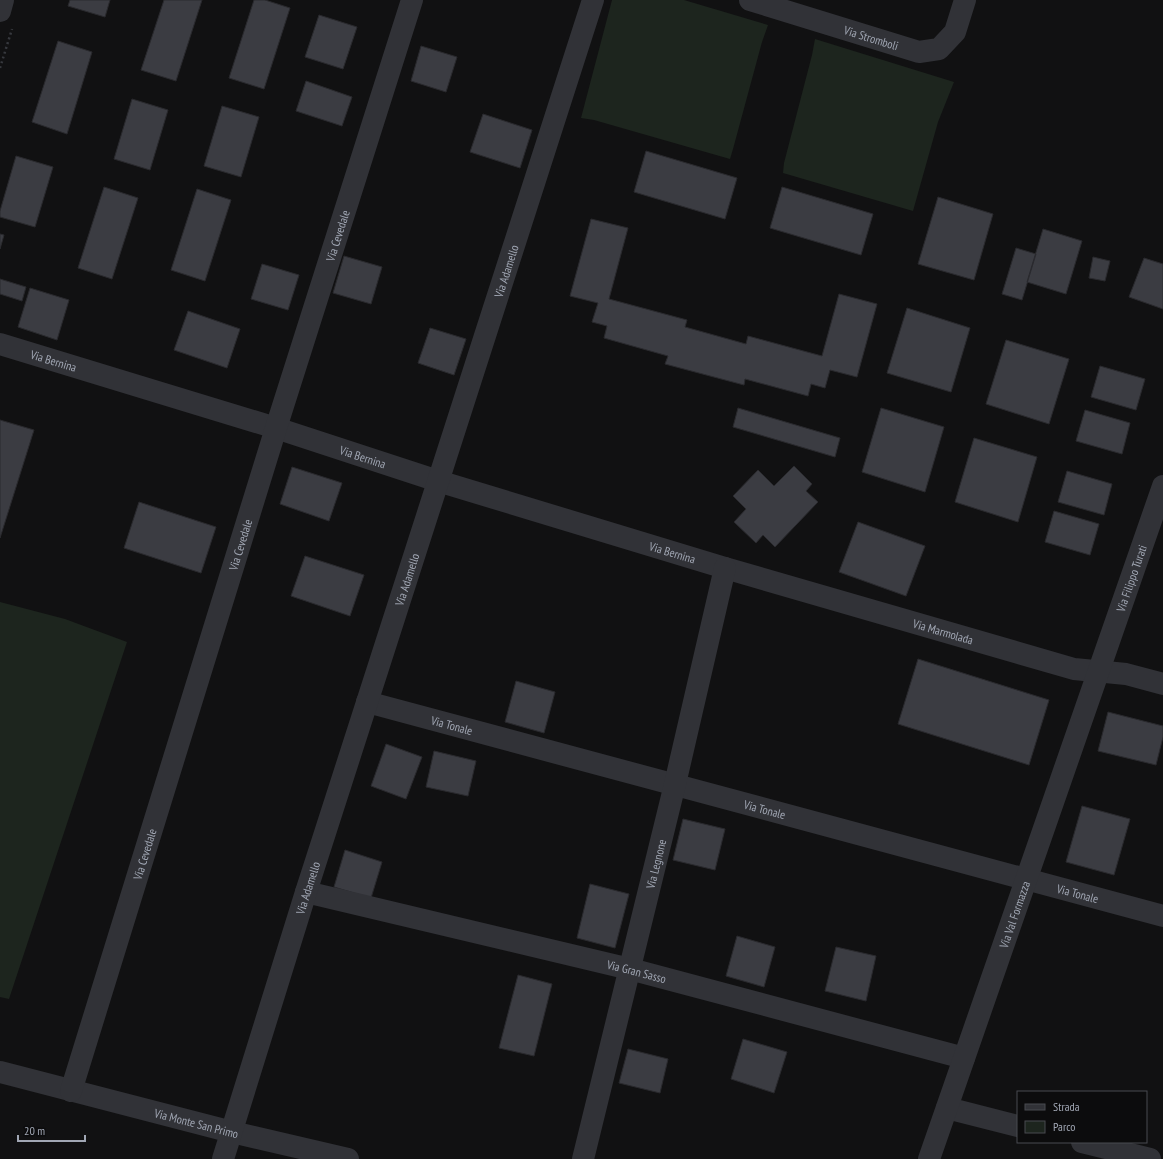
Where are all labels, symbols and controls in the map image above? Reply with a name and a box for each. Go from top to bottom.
street label: Via Stromboli [841,22,900,53]
street label: Via Cevedale [322,208,352,264]
street label: Via Adamello [490,243,521,300]
street label: Via Bernina [28,346,79,374]
street label: Via Bernina [337,442,388,471]
street label: Via Cevedale [225,517,255,573]
street label: Via Bernina [647,538,698,566]
street label: Via Filippo Turati [1112,543,1150,615]
street label: Via Adamello [391,551,422,609]
street label: Via Marmolada [910,615,975,647]
street label: Via Tonale [429,712,474,738]
street label: Via Tonale [741,796,787,822]
street label: Via Cevedale [129,827,159,882]
street label: Via Legnone [642,837,669,891]
street label: Via Adamello [292,860,323,917]
street label: Via Val Formazza [995,879,1033,951]
street label: Via Tonale [1054,880,1100,906]
street label: Via Gran Sasso [605,956,668,986]
legend [1017,1091,1147,1143]
text: Strada [1053,1099,1080,1114]
street label: Via Monte San Primo [152,1105,240,1141]
scale bar [18,1117,85,1143]
text: Parco [1053,1119,1075,1134]
text: 20 m [24,1123,45,1138]

